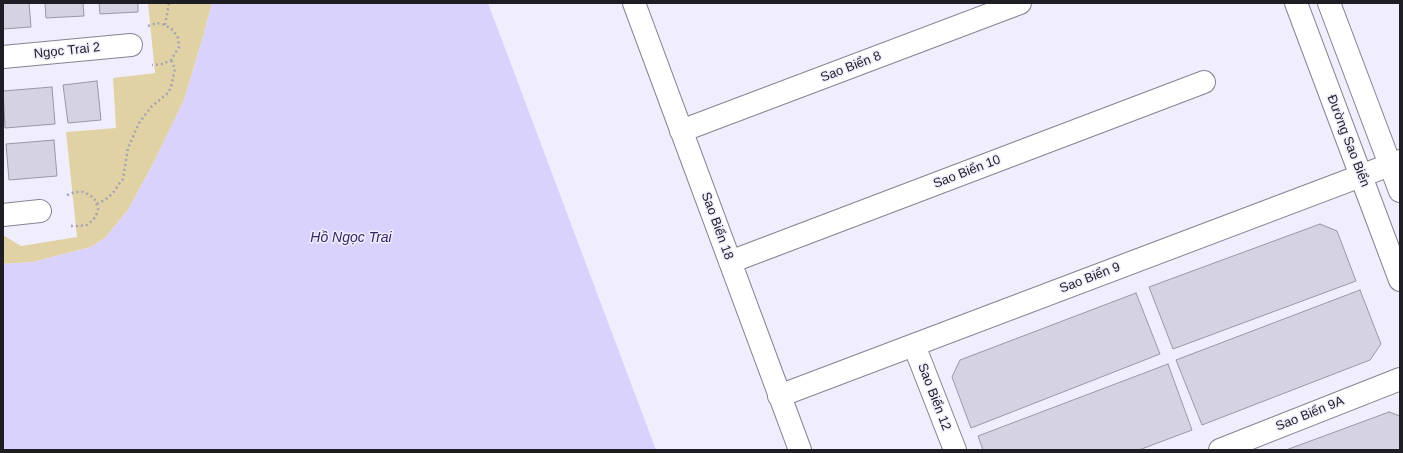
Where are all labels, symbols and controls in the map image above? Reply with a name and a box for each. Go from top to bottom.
street label: Ngọc Trai 2 [33,40,101,62]
street label: Sao Biển 8 [819,48,883,86]
street label: Đường Sao Biển [1323,93,1373,189]
street label: Sao Biển 10 [931,152,1003,192]
street label: Sao Biển 18 [698,190,736,262]
water label: Hồ Ngọc Trai [310,230,392,246]
street label: Sao Biển 9 [1058,259,1122,297]
street label: Sao Biển 12 [914,361,954,433]
street label: Sao Biển 9A [1274,393,1346,435]

